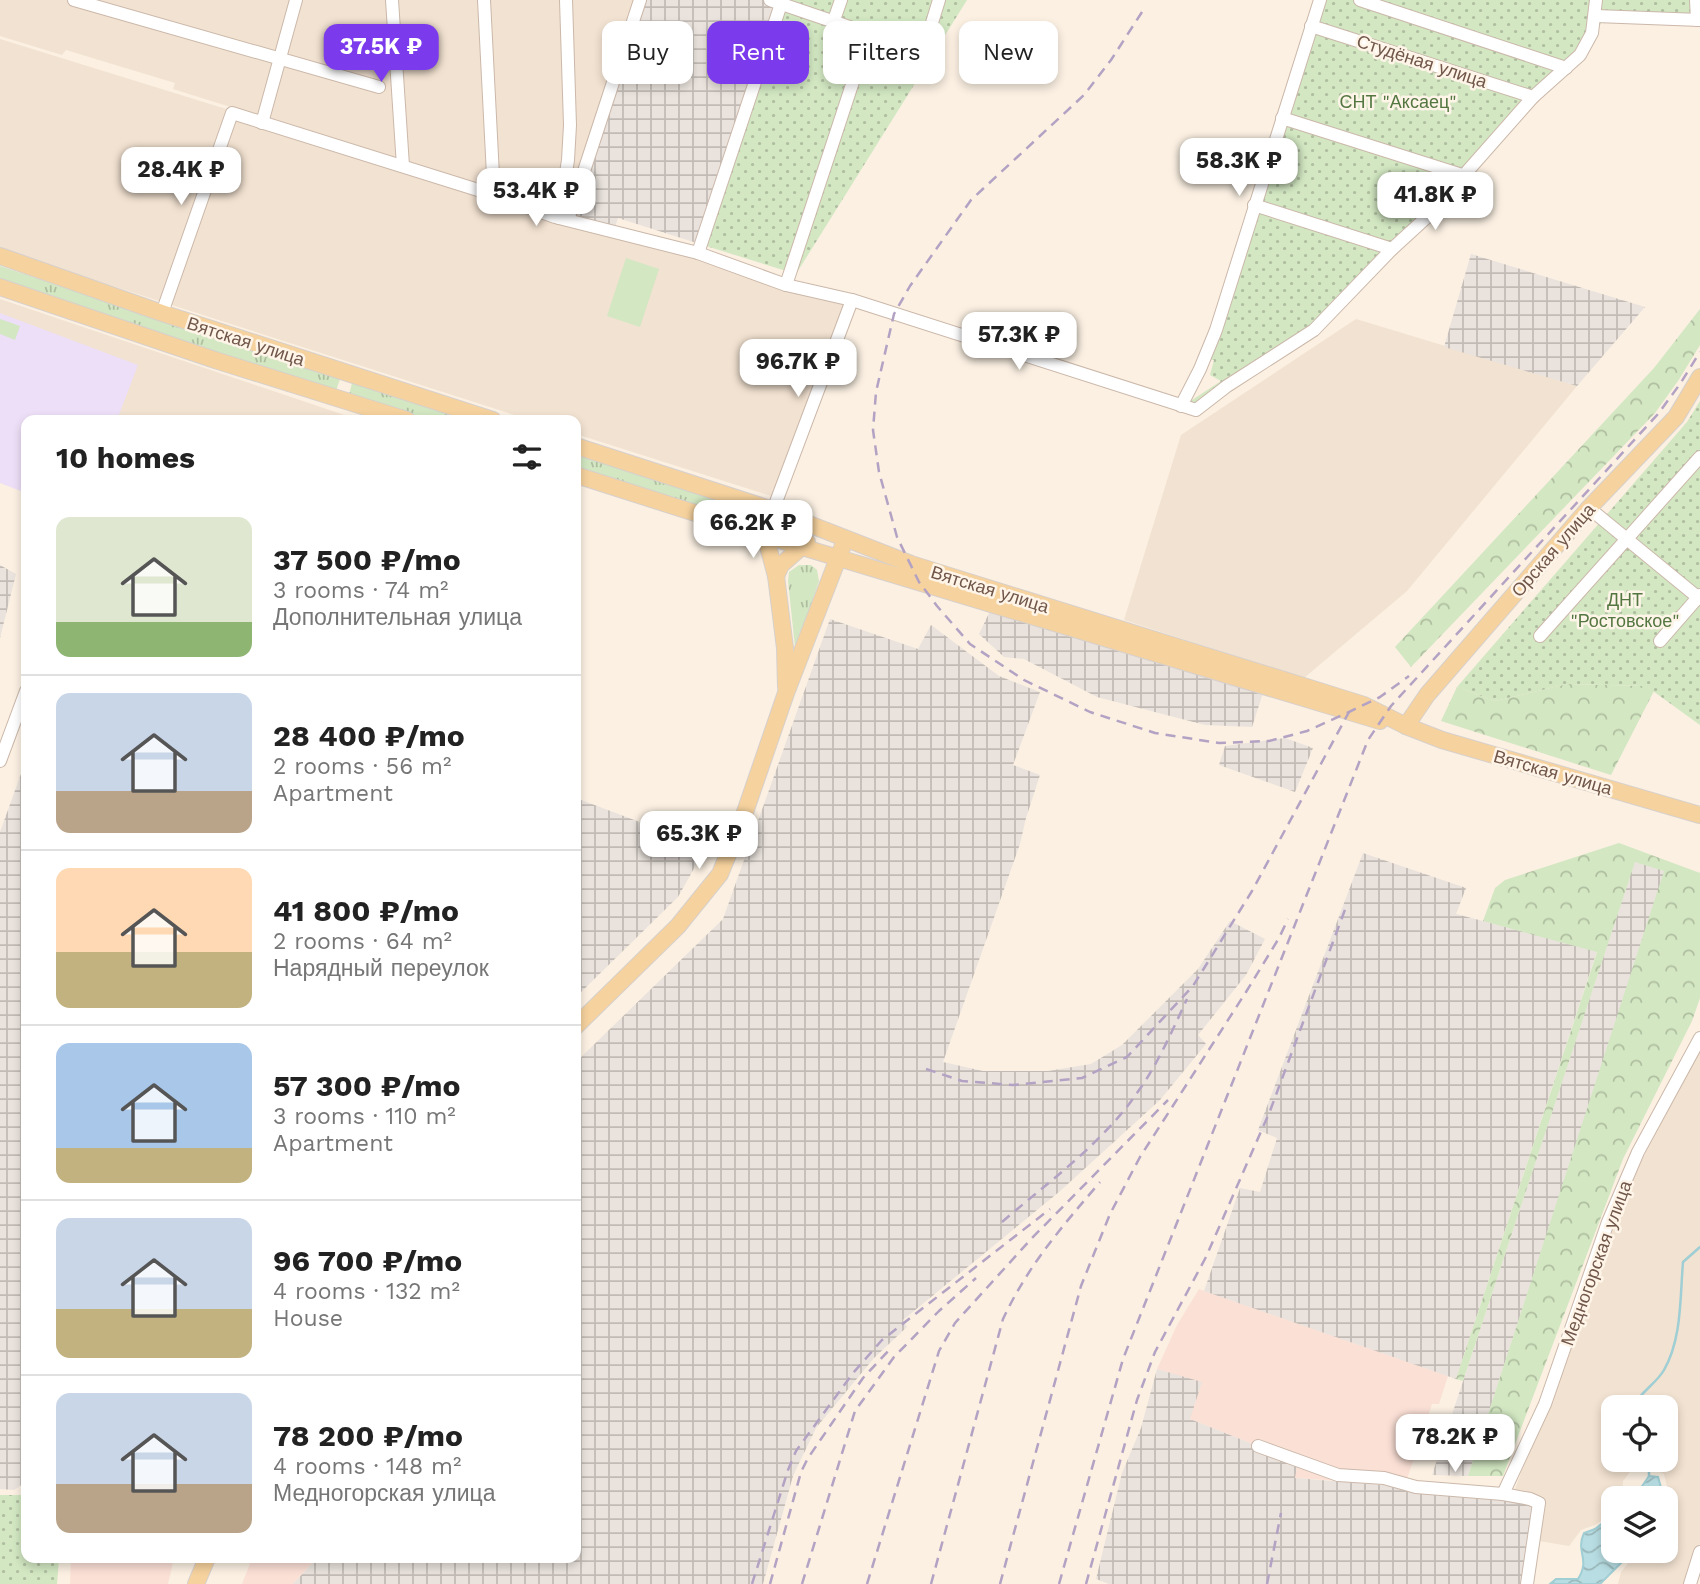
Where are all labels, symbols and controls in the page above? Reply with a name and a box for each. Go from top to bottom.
chip: Buy [602,21,693,84]
chip: Rent [707,21,809,84]
chip: Filters [823,21,945,84]
chip: New [959,21,1058,84]
pin: 37.5K ₽ [316,24,446,84]
street label: Студёная улица [1354,30,1491,92]
text: 37.5K ₽ [340,33,422,60]
park label: СНТ "Аксаец" [1339,91,1457,112]
pin: 58.3K ₽ [1174,138,1304,198]
text: 58.3K ₽ [1196,147,1282,174]
pin: 28.4K ₽ [116,148,246,207]
text: 28.4K ₽ [137,156,225,183]
pin: 53.4K ₽ [471,168,601,228]
pin: 41.8K ₽ [1370,173,1500,232]
text: 53.4K ₽ [493,177,579,204]
text: 41.8K ₽ [1393,181,1477,208]
street label: Вятская улица [185,312,308,370]
pin: 57.3K ₽ [954,312,1084,372]
text: 57.3K ₽ [978,321,1060,348]
pin: 96.7K ₽ [733,340,863,399]
text: 96.7K ₽ [756,348,840,375]
icon: filters [508,438,546,476]
text: 10 homes [56,440,195,475]
street label: Орская улица [1507,498,1600,601]
pin: 66.2K ₽ [688,500,818,560]
text: 66.2K ₽ [710,509,796,536]
text: 37 500 ₽/mo [273,542,461,577]
icon: home [112,545,196,629]
street label: Вятская улица [928,561,1052,617]
text: 3 rooms · 74 m² [273,577,448,604]
park label: ДНТ "Ростовское" [1570,589,1680,631]
text: Дополнительная улица [273,604,522,631]
text: 28 400 ₽/mo [273,718,465,753]
icon: home [112,721,196,805]
street label: Вятская улица [1491,745,1616,799]
text: 2 rooms · 56 m² [273,753,451,780]
text: Apartment [273,780,393,807]
pin: 65.3K ₽ [634,812,764,871]
text: 65.3K ₽ [656,820,742,847]
text: 41 800 ₽/mo [273,893,459,928]
icon: home [112,896,196,980]
text: 2 rooms · 64 m² [273,928,452,955]
text: Нарядный переулок [273,955,489,982]
text: 57 300 ₽/mo [273,1068,461,1103]
icon: home [112,1071,196,1155]
text: 3 rooms · 110 m² [273,1103,456,1130]
text: Apartment [273,1130,393,1157]
street label: Медногорская улица [1556,1177,1636,1348]
text: 96 700 ₽/mo [273,1243,462,1278]
icon: home [112,1246,196,1330]
text: 4 rooms · 132 m² [273,1278,460,1305]
text: House [273,1305,343,1332]
map controls [1601,1395,1678,1563]
button: locate [1601,1395,1678,1472]
pin: 78.2K ₽ [1390,1414,1520,1474]
text: 78 200 ₽/mo [273,1418,463,1453]
icon: home [112,1421,196,1505]
text: 78.2K ₽ [1412,1423,1498,1450]
text: 4 rooms · 148 m² [273,1453,461,1480]
text: Медногорская улица [273,1480,495,1507]
button: layers [1601,1486,1678,1563]

